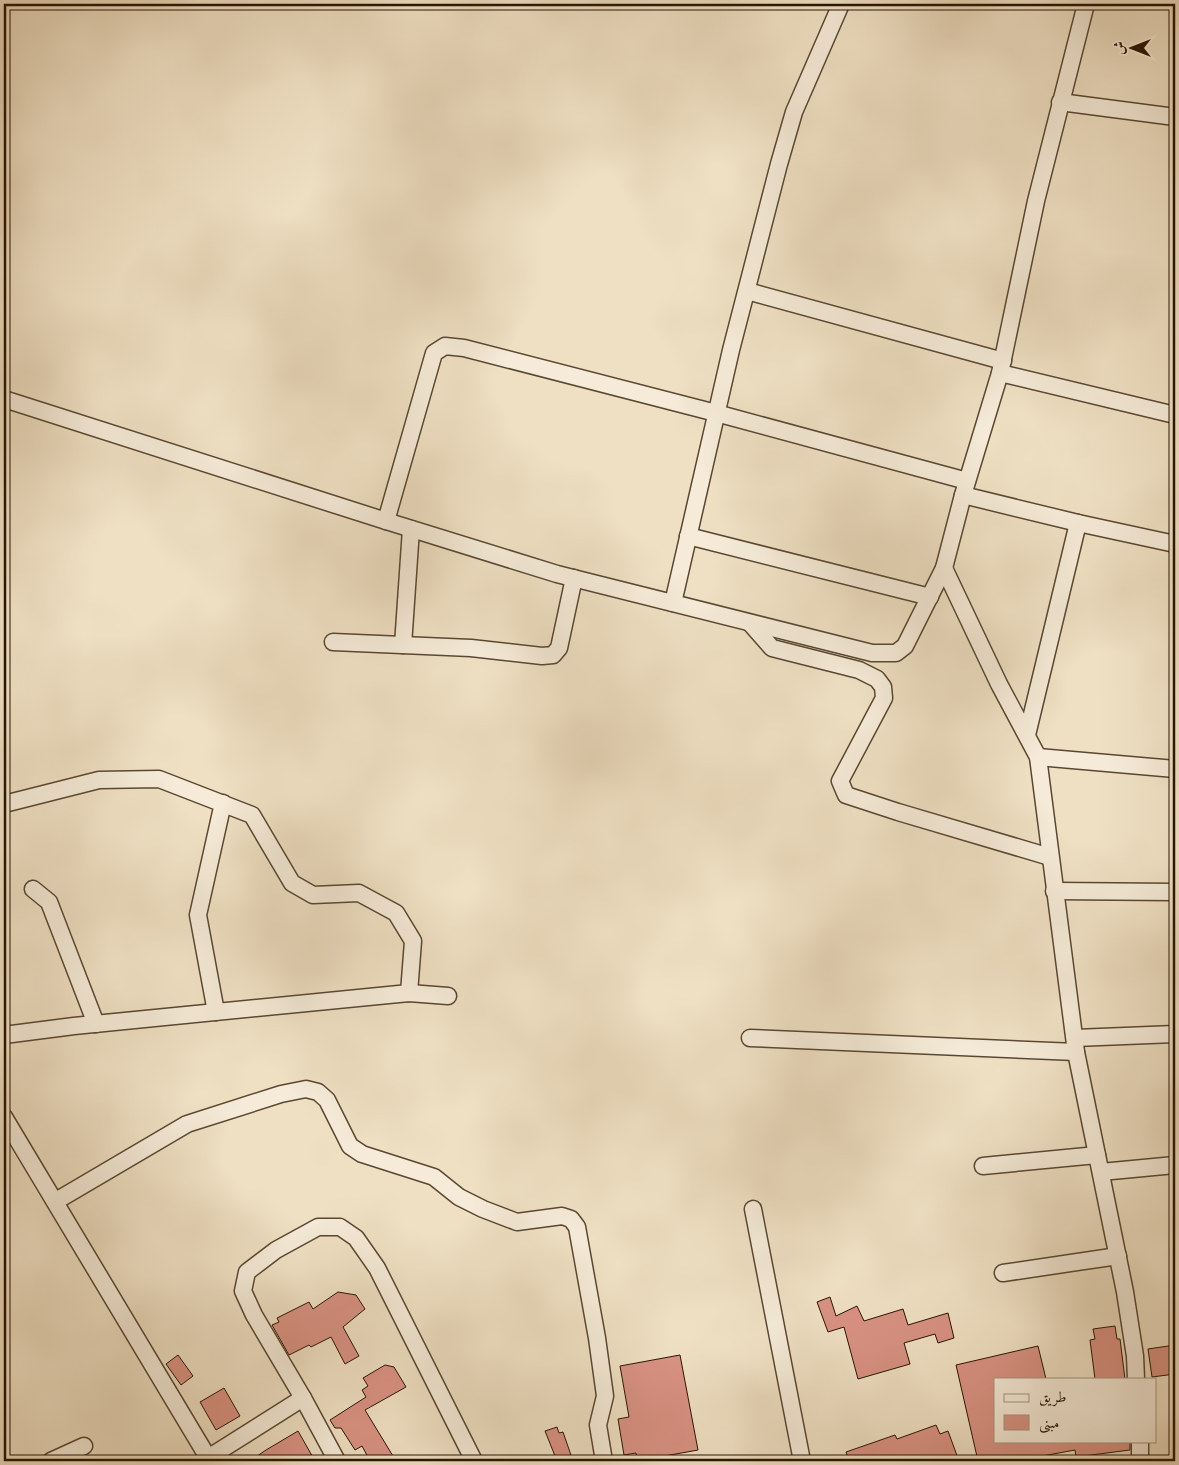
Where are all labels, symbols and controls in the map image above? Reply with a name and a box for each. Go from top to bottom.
north arrow [1106,22,1156,72]
text: ش [1111,41,1129,55]
legend [994,1378,1156,1442]
text: طريق [1039,1388,1066,1407]
text: مبنى [1039,1414,1059,1434]

